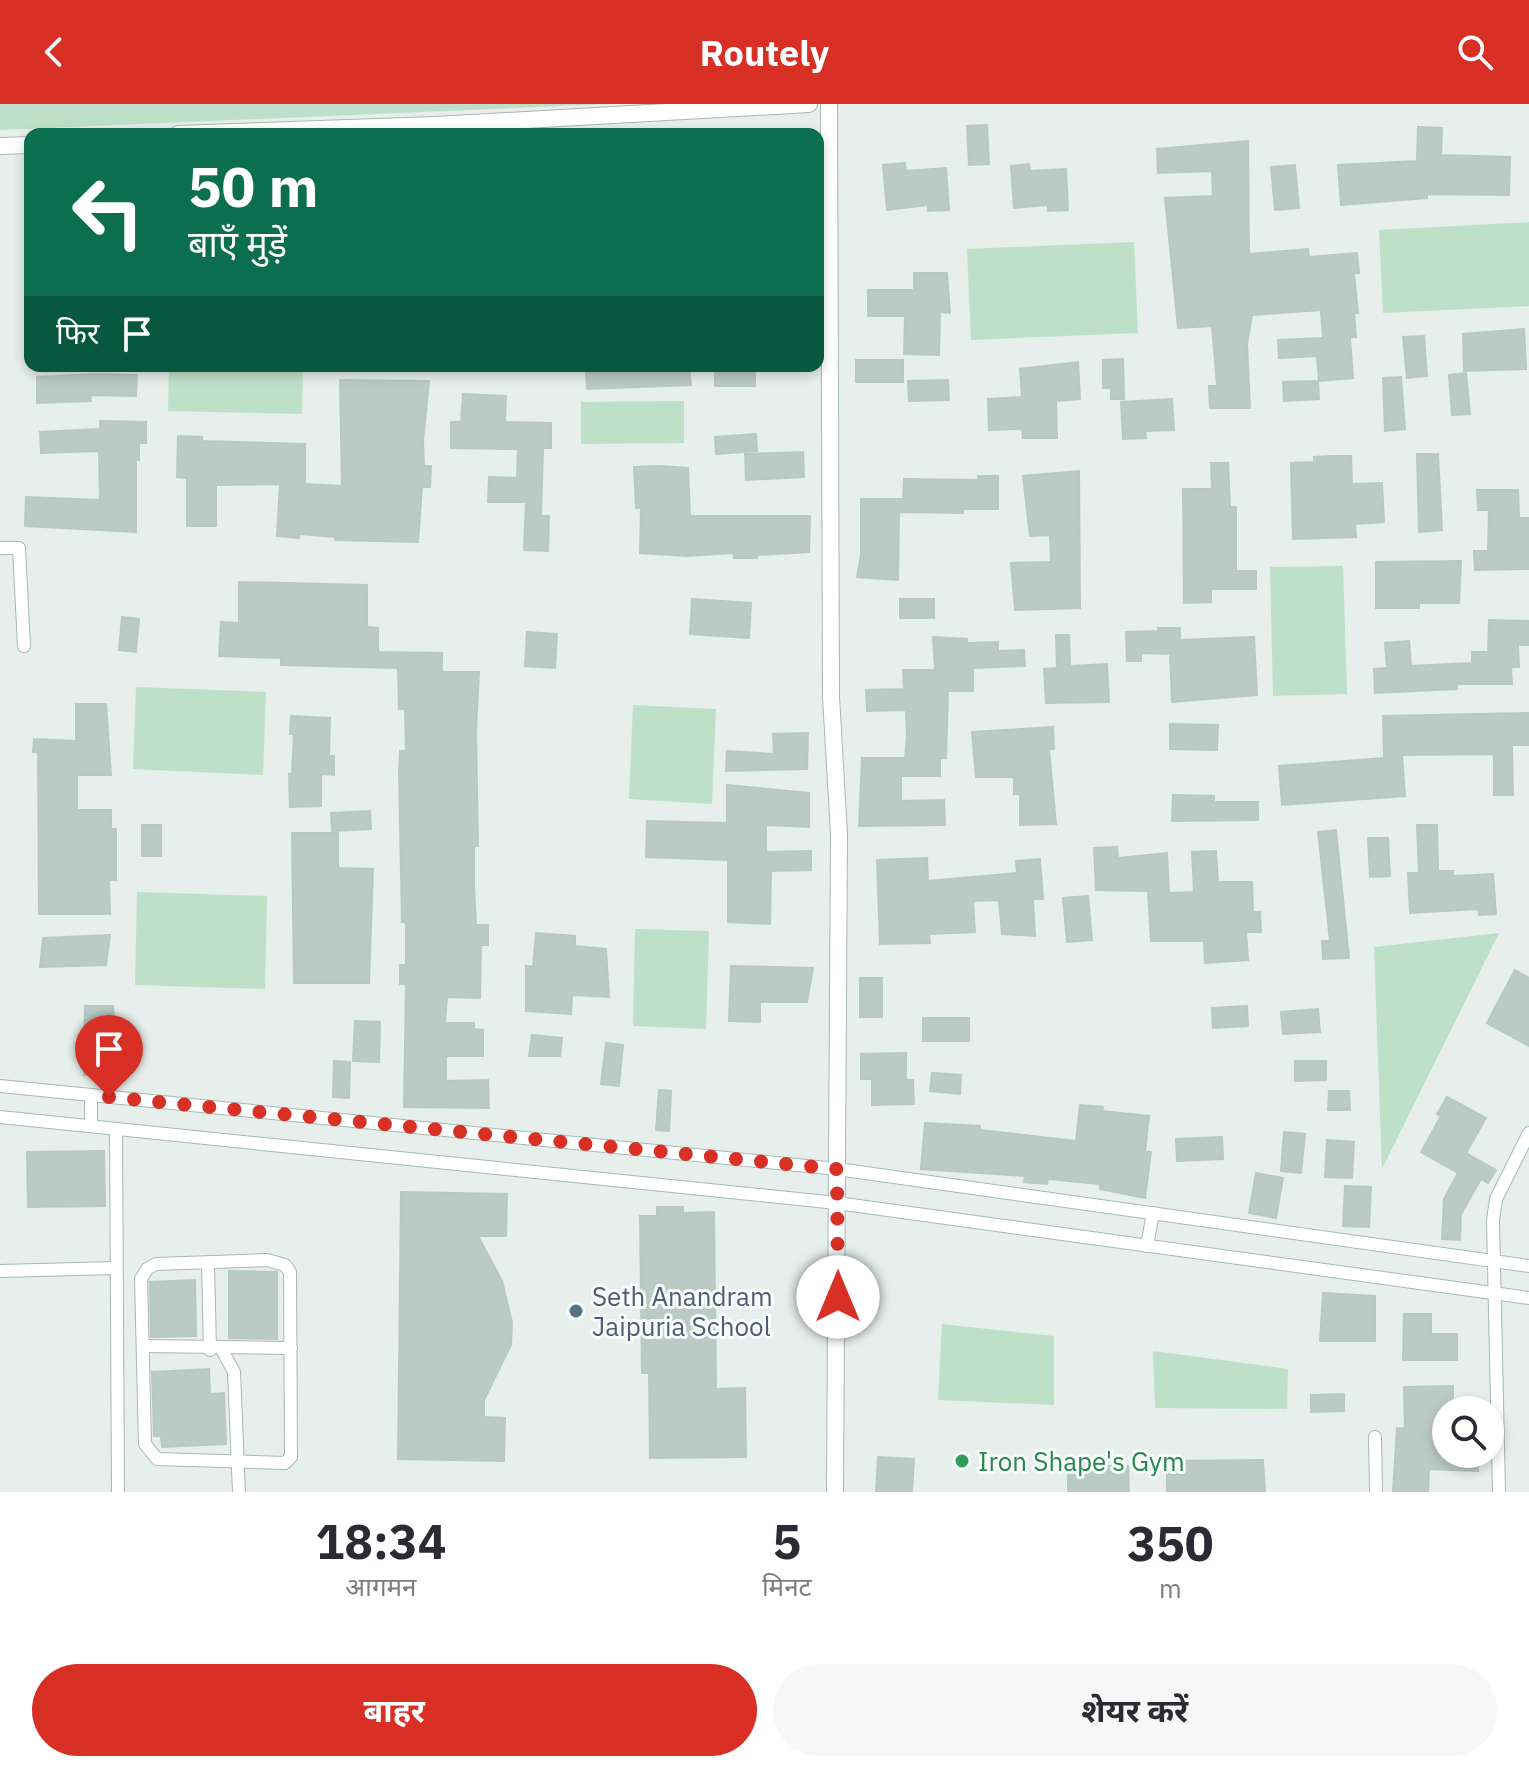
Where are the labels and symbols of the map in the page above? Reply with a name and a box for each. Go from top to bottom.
pin [75,1015,143,1097]
position arrow [796,1255,880,1339]
place label: Seth Anandram Jaipuria School [592,1279,773,1343]
marker: Seth Anandram Jaipuria School [567,1302,585,1320]
place label: Iron Shape's Gym [978,1444,1185,1478]
marker: Iron Shape's Gym [953,1452,971,1470]

